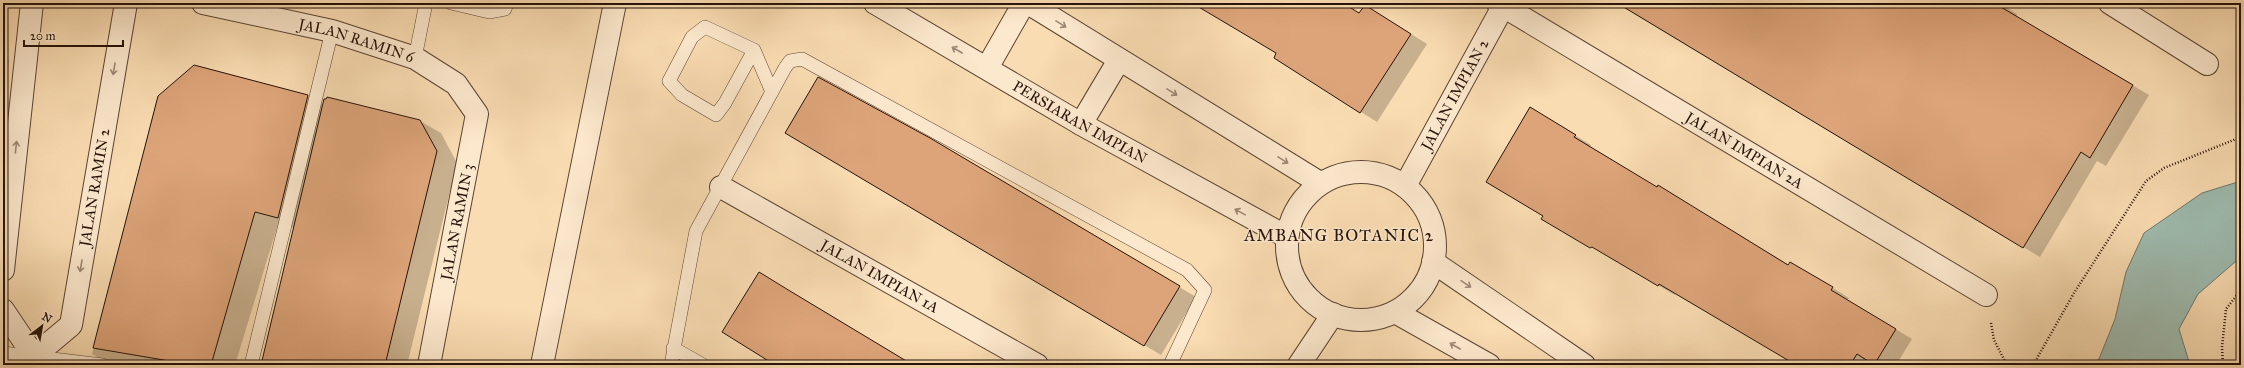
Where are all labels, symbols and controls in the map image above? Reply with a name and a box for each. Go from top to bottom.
street label: JALAN RAMIN 6 [295,15,418,67]
one-way arrow [1055,20,1067,28]
scale bar [24,22,123,48]
text: 20 m [30,29,56,43]
street label: JALAN IMPIAN 2 [1416,35,1493,156]
one-way arrow [951,46,963,54]
one-way arrow [110,62,118,75]
street label: PERSIARAN IMPIAN [1009,77,1150,168]
one-way arrow [1166,89,1178,97]
street label: JALAN IMPIAN 2A [1680,107,1806,193]
street label: JALAN RAMIN 2 [75,126,114,250]
one-way arrow [12,141,20,154]
one-way arrow [1277,157,1289,165]
street label: JALAN RAMIN 3 [437,162,478,284]
one-way arrow [1235,207,1247,215]
district label: AMBANG BOTANIC 2 [1243,225,1434,246]
street label: JALAN IMPIAN 1A [815,235,942,317]
one-way arrow [76,259,84,272]
one-way arrow [1460,280,1471,288]
north arrow [22,306,62,346]
text: N [40,310,55,326]
one-way arrow [1449,341,1461,349]

